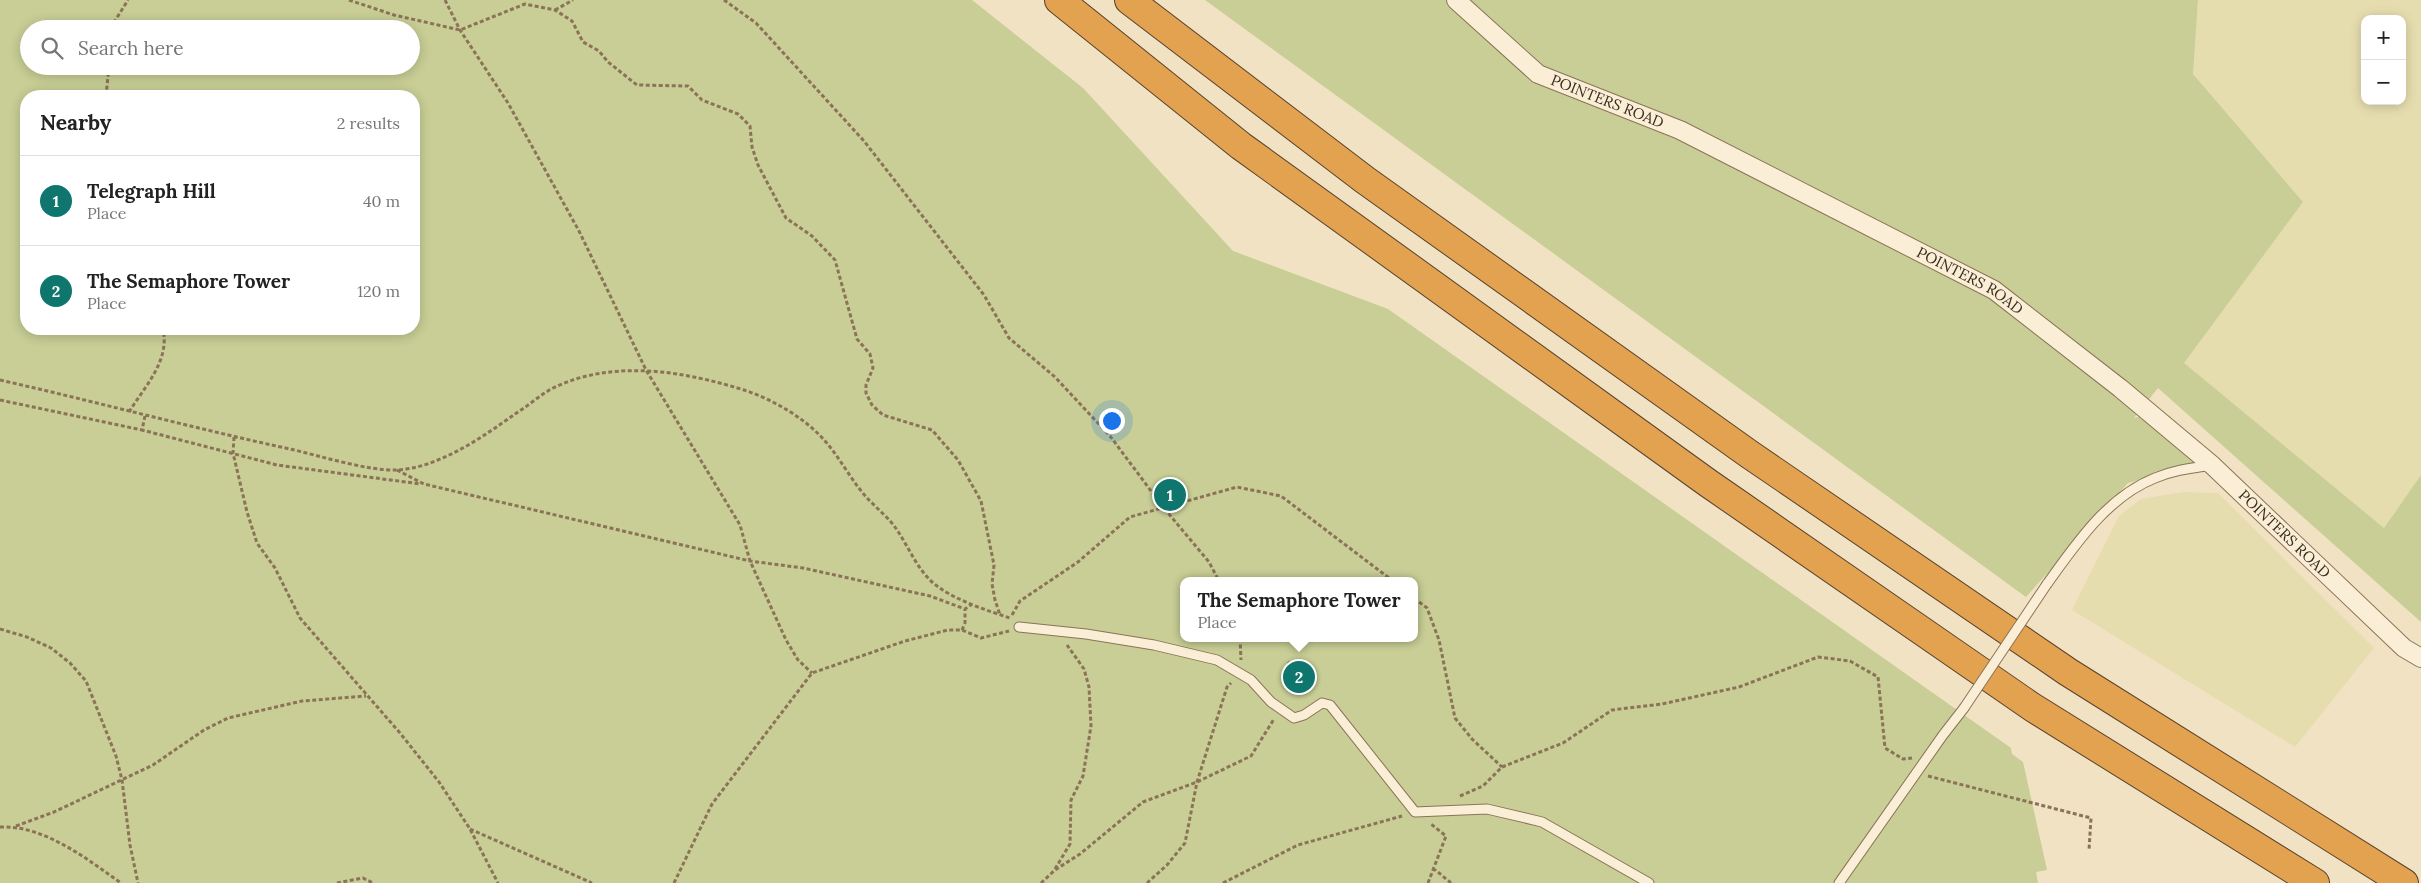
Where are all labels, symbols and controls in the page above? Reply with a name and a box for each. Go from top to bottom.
map controls [2361,15,2406,105]
button: + [2361,15,2406,60]
search box [20,20,420,75]
icon: search [38,34,66,62]
text: Search here [78,36,184,60]
button: − [2361,60,2406,105]
street label: POINTERS ROAD [1548,70,1667,132]
text: Nearby [40,109,111,136]
text: 2 results [337,113,400,133]
text: Telegraph Hill [87,179,216,203]
text: 1 [53,191,59,211]
text: 40 m [363,191,400,211]
text: Place [87,203,126,223]
street label: POINTERS ROAD [1914,242,2027,318]
text: The Semaphore Tower [87,269,290,293]
text: 2 [52,281,60,301]
text: 120 m [357,281,400,301]
text: Place [87,293,126,313]
your location [1099,408,1125,434]
pin: 1 [1154,476,1186,514]
street label: POINTERS ROAD [2235,485,2335,582]
popup [1180,577,1418,642]
text: The Semaphore Tower [1197,588,1401,612]
text: Place [1197,612,1237,632]
pin: 2 [1283,658,1315,696]

